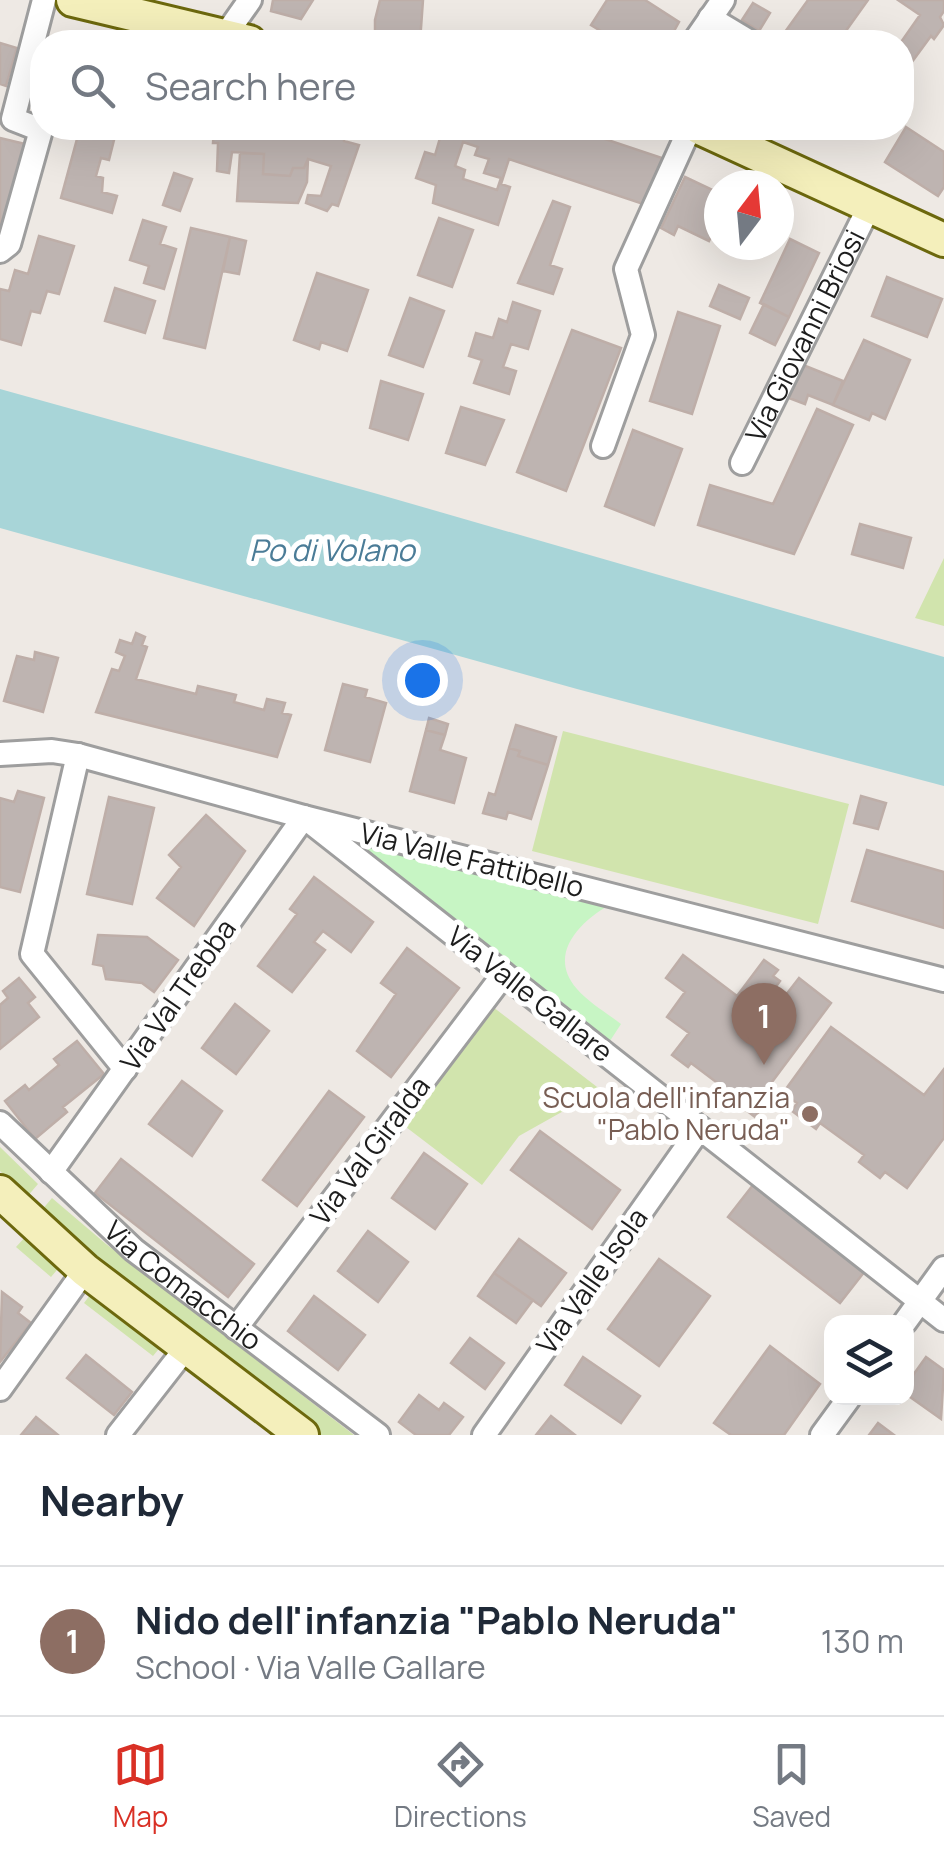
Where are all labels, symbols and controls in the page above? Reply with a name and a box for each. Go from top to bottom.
search box [30,30,914,140]
icon: search [65,58,120,113]
text: Search here [145,59,356,111]
north arrow [704,170,794,260]
street label: Via Giovanni Briosi [736,223,873,448]
water label: Po di Volano [249,529,417,570]
your location [397,655,448,706]
street label: Via Valle Fattibello [356,813,588,905]
street label: Via Val Trebba [111,911,244,1078]
street label: Via Valle Gallare [440,917,621,1070]
pin: 1 [732,982,796,1065]
street label: Via Val Giralda [301,1068,438,1233]
place label: Scuola dell'infanzia "Pablo Neruda" [543,1078,790,1148]
marker: Scuola dell'infanzia "Pablo Neruda" [799,1103,821,1125]
street label: Via Valle Isola [527,1200,656,1361]
street label: Via Comacchio [96,1212,270,1358]
map controls [824,1315,914,1405]
button: layers [824,1315,914,1405]
text: Nearby [40,1471,184,1529]
text: Nido dell'infanzia "Pablo Neruda" [135,1593,738,1645]
text: 1 [65,1619,80,1663]
text: 130 m [821,1619,904,1663]
text: School · Via Valle Gallare [135,1645,486,1689]
tab: Map [113,1737,168,1835]
tab: Directions [394,1737,527,1835]
tab: Saved [752,1737,831,1835]

